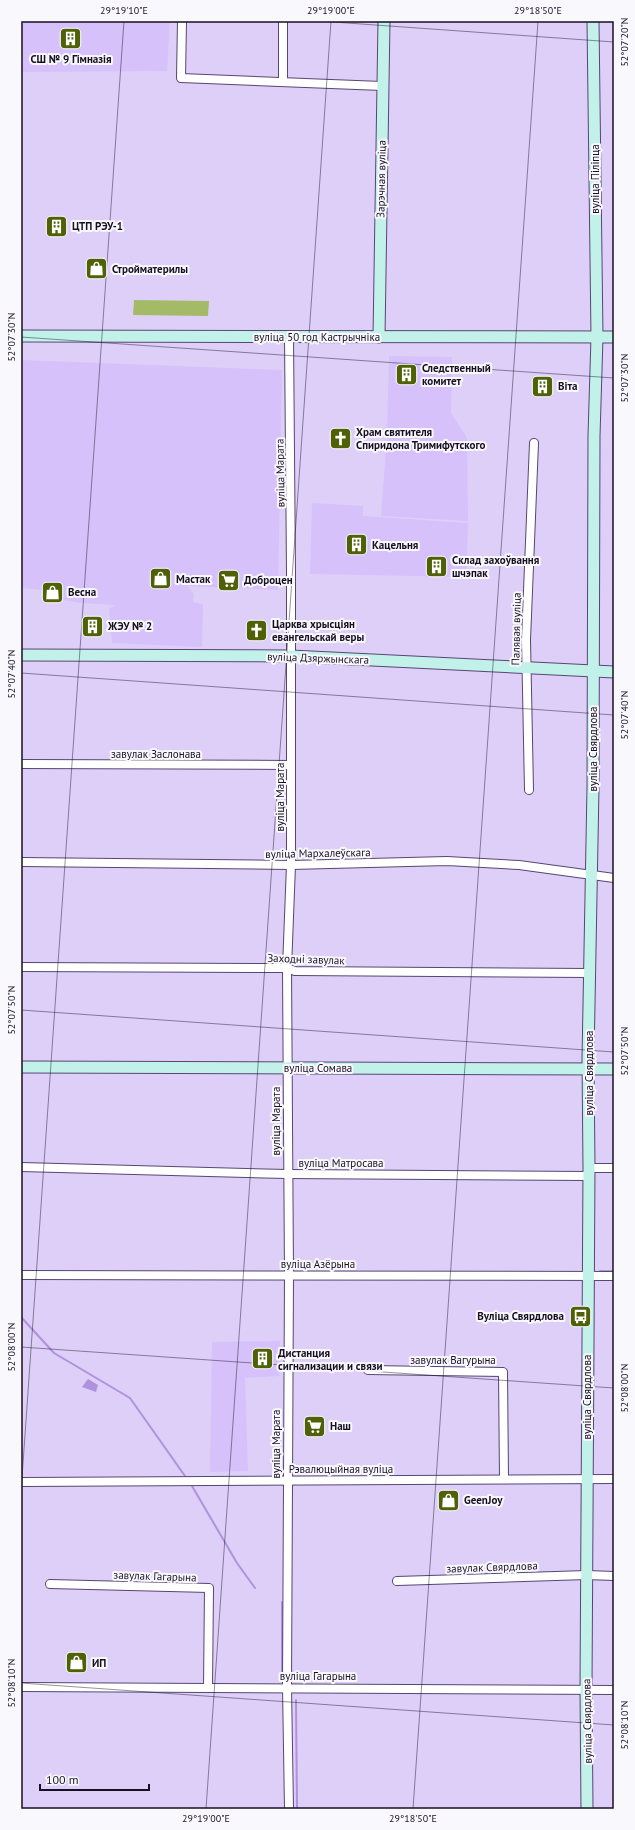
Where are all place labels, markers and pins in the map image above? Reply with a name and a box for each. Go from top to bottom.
building icon: СШ № 9 Гімназія [58,26,84,52]
place label: СШ № 9 Гімназія [30,52,112,66]
building icon: ЦТП РЭУ-1 [43,213,69,239]
place label: ЦТП РЭУ-1 [72,219,123,233]
shop icon: Стройматерилы [83,256,109,282]
place label: Стройматерилы [112,262,188,276]
building icon: Следственный комитет [394,361,420,387]
place label: Следственный комитет [422,361,491,388]
building icon: Віта [530,373,556,399]
place label: Віта [558,379,578,393]
church icon: Храм святителя Спиридона Тримифутского [327,425,353,451]
place label: Храм святителя Спиридона Тримифутского [356,425,486,452]
building icon: Кацельня [344,532,370,558]
place label: Кацельня [372,538,418,552]
building icon: Склад захоўвання шчэпак [424,553,450,579]
place label: Склад захоўвання шчэпак [452,553,539,580]
shop icon: Мастак [147,566,173,592]
supermarket icon: Доброцен [215,567,241,593]
place label: Мастак [176,572,211,586]
place label: Доброцен [244,573,293,587]
shop icon: Весна [40,579,66,605]
place label: Весна [68,585,96,599]
building icon: ЖЭУ № 2 [80,613,106,639]
church icon: Царква хрысціян евангельскай веры [243,617,269,643]
place label: Царква хрысціян евангельскай веры [272,617,364,644]
place label: ЖЭУ № 2 [107,619,152,633]
bus stop icon: Вуліца Свярдлова [567,1303,593,1329]
place label: Вуліца Свярдлова [477,1309,564,1323]
building icon: Дистанция сигнализации и связи [250,1346,276,1372]
place label: Дистанция сигнализации и связи [278,1346,382,1373]
supermarket icon: Наш [301,1413,327,1439]
place label: Наш [330,1419,351,1433]
shop icon: GeenJoy [436,1487,462,1513]
place label: GeenJoy [464,1493,503,1507]
shop icon: ИП [64,1650,90,1676]
place label: ИП [92,1656,106,1670]

